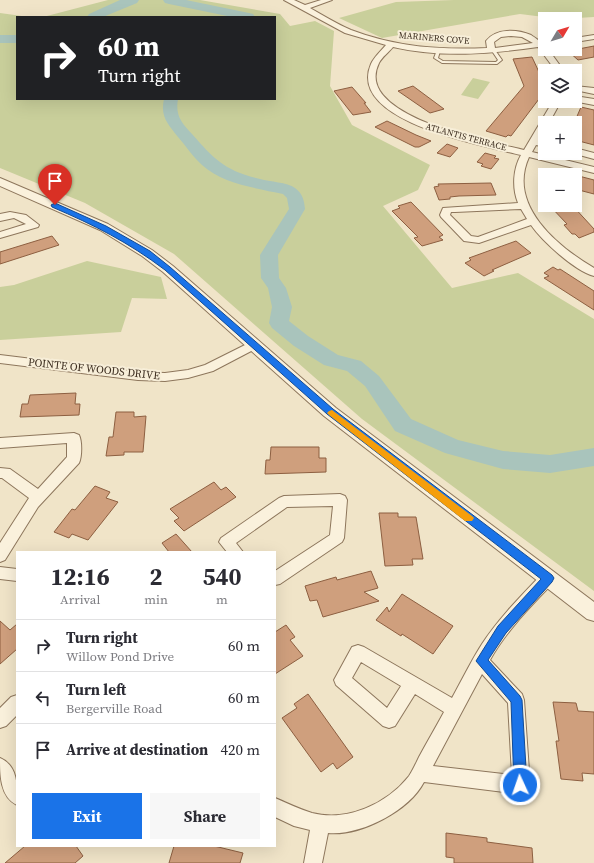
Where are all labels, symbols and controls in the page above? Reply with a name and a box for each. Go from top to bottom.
north arrow [538,12,582,56]
map controls [538,12,582,212]
text: 60 m [98,27,160,65]
street label: MARINERS COVE [398,29,470,47]
icon: right [32,32,84,84]
text: Turn right [98,63,180,88]
button: layers [538,64,582,108]
button: + [538,116,582,160]
street label: ATLANTIS TERRACE [424,120,508,154]
pin [38,164,72,205]
button: − [538,168,582,212]
icon: arrive [44,170,66,192]
street label: POINTE OF WOODS DRIVE [27,355,161,383]
text: 12:16 [51,560,110,593]
text: 2 [150,560,163,593]
text: 540 [202,560,241,593]
text: Arrival [60,591,100,608]
text: min [144,591,168,608]
text: m [216,591,228,608]
text: Turn right [66,627,138,648]
icon: right [32,635,54,657]
text: 60 m [228,635,260,656]
text: Willow Pond Drive [66,648,174,665]
text: Turn left [66,679,126,700]
icon: left [32,687,54,709]
text: 60 m [228,687,260,708]
text: Bergerville Road [66,700,162,717]
icon: arrive [32,739,54,761]
text: Arrive at destination [66,739,208,760]
text: 420 m [220,739,260,760]
position arrow [499,764,541,806]
button: Exit [32,793,142,839]
button: Share [150,793,260,839]

